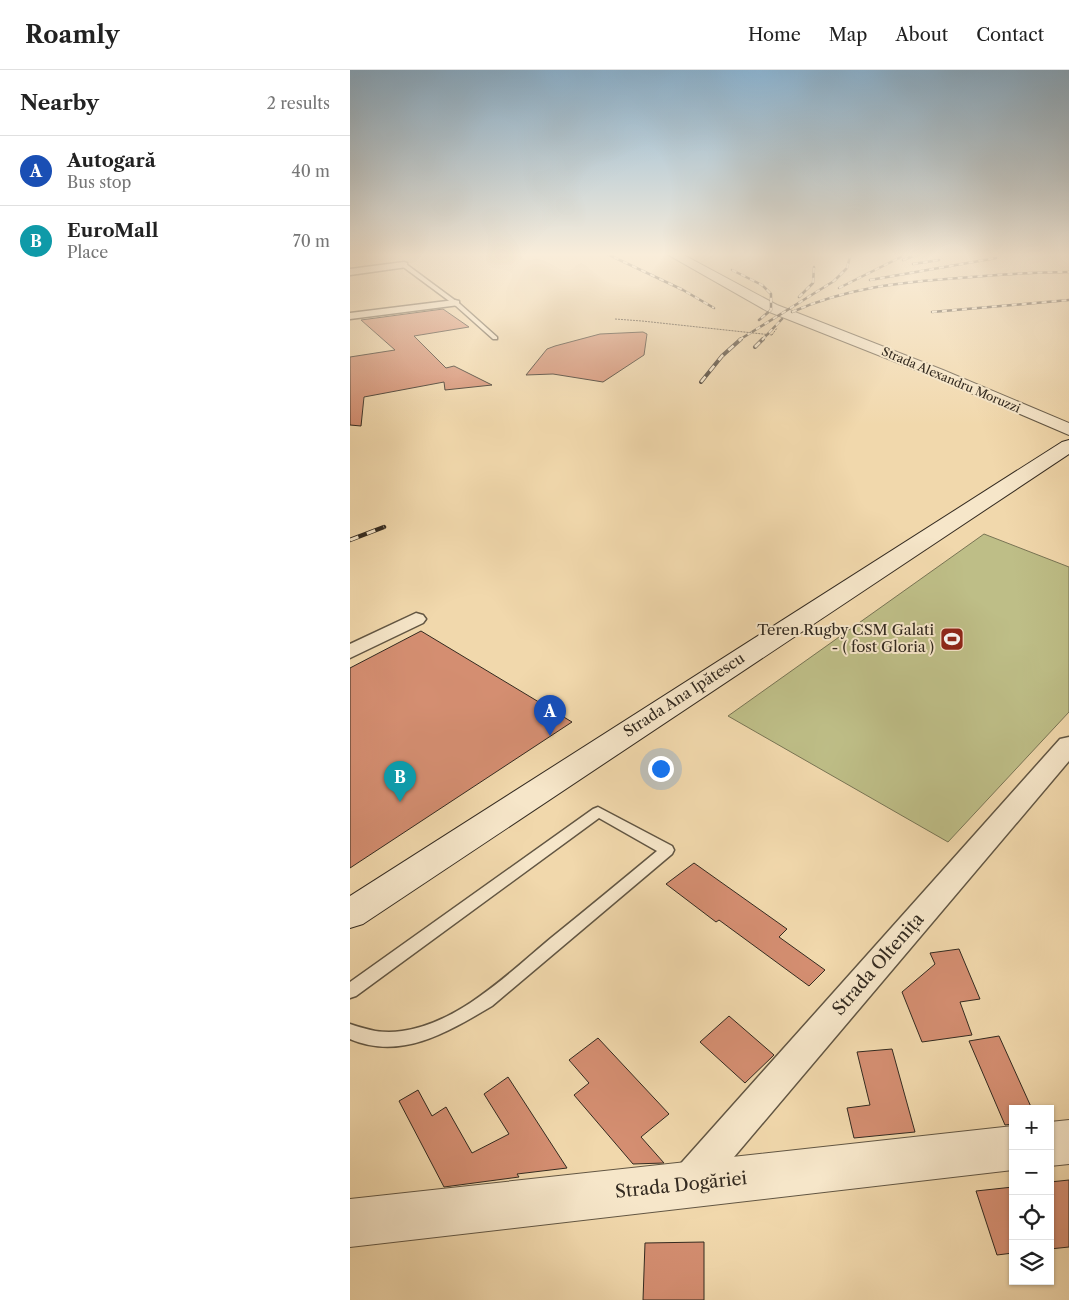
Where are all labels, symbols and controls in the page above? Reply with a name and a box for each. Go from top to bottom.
text: Roamly [25,20,119,49]
text: Home [748,24,801,46]
text: Map [829,24,867,46]
text: About [895,24,948,46]
text: Contact [976,24,1044,46]
text: Nearby [20,90,99,115]
text: 2 results [267,93,330,113]
text: Autogară [67,149,156,172]
text: A [30,161,42,181]
text: 40 m [291,161,330,181]
text: Bus stop [67,172,131,192]
text: EuroMall [67,219,158,242]
text: B [30,231,42,251]
text: 70 m [293,231,330,251]
text: Place [67,242,108,262]
street label: Strada Alexandru Moruzzi [880,344,1023,416]
place label: Teren Rugby CSM Galati - ( fost Gloria ) [757,620,934,656]
sports icon: Teren Rugby CSM Galati - ( fost Gloria ) [939,626,965,652]
street label: Strada Ana Ipătescu [619,648,748,741]
pin: A [534,695,566,736]
your location [648,756,674,782]
pin: B [384,761,416,802]
street label: Strada Oltenița [828,908,929,1020]
map controls [1009,1105,1054,1285]
button: + [1009,1105,1054,1150]
button: − [1009,1150,1054,1195]
street label: Strada Dogăriei [614,1167,748,1203]
button: locate [1009,1195,1054,1240]
button: layers [1009,1240,1054,1285]

